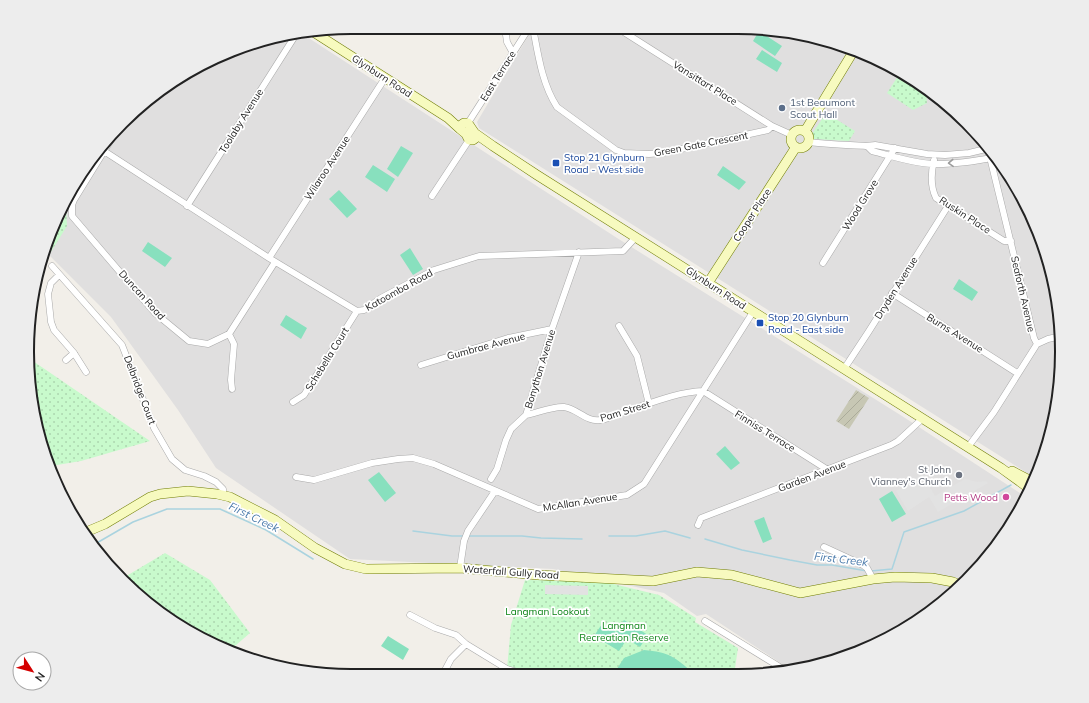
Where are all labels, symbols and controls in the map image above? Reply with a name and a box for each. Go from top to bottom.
street label: East Terrace [477,48,519,104]
street label: Glynburn Road [349,52,415,100]
street label: Vansittart Place [670,58,740,108]
street label: Toolaby Avenue [216,86,266,156]
place label: 1st Beaumont Scout Hall [790,96,855,121]
marker: 1st Beaumont Scout Hall [777,103,787,113]
street label: Green Gate Crescent [653,128,750,159]
street label: Wilaroo Avenue [301,133,353,203]
place label: Stop 21 Glynburn Road - West side [564,151,645,176]
marker: Stop 21 Glynburn Road - West side [551,158,561,168]
one-way arrow [948,159,954,168]
street label: Wood Grove [839,177,881,233]
street label: Cooper Place [730,186,774,244]
street label: Ruskin Place [937,194,993,236]
street label: Dryden Avenue [872,254,920,322]
street label: Seaforth Avenue [1008,255,1038,333]
street label: Glynburn Road [683,264,749,312]
street label: Katoomba Road [363,266,435,314]
street label: Duncan Road [116,267,168,323]
street label: Burns Avenue [924,310,986,356]
place label: Stop 20 Glynburn Road - East side [768,311,849,336]
marker: Stop 20 Glynburn Road - East side [755,318,765,328]
street label: Schebella Court [302,324,352,393]
street label: Bonython Avenue [522,328,558,410]
street label: Gumbrae Avenue [446,329,526,363]
street label: Delbridge Court [121,354,159,427]
street label: Pam Street [599,397,652,425]
street label: Finniss Terrace [732,407,798,455]
street label: Garden Avenue [776,457,848,495]
place label: St John Vianney's Church [871,463,951,488]
marker: St John Vianney's Church [954,470,964,480]
street label: McAllan Avenue [542,490,618,514]
place label: Petts Wood [944,491,998,504]
marker: Petts Wood [1001,492,1011,502]
water label: First Creek [227,499,282,535]
water label: First Creek [813,549,869,569]
street label: Waterfall Gully Road [463,562,559,582]
park label: Langman Lookout [505,605,589,618]
park label: Langman Recreation Reserve [579,619,669,644]
north arrow [12,651,52,691]
text: N [32,669,48,684]

